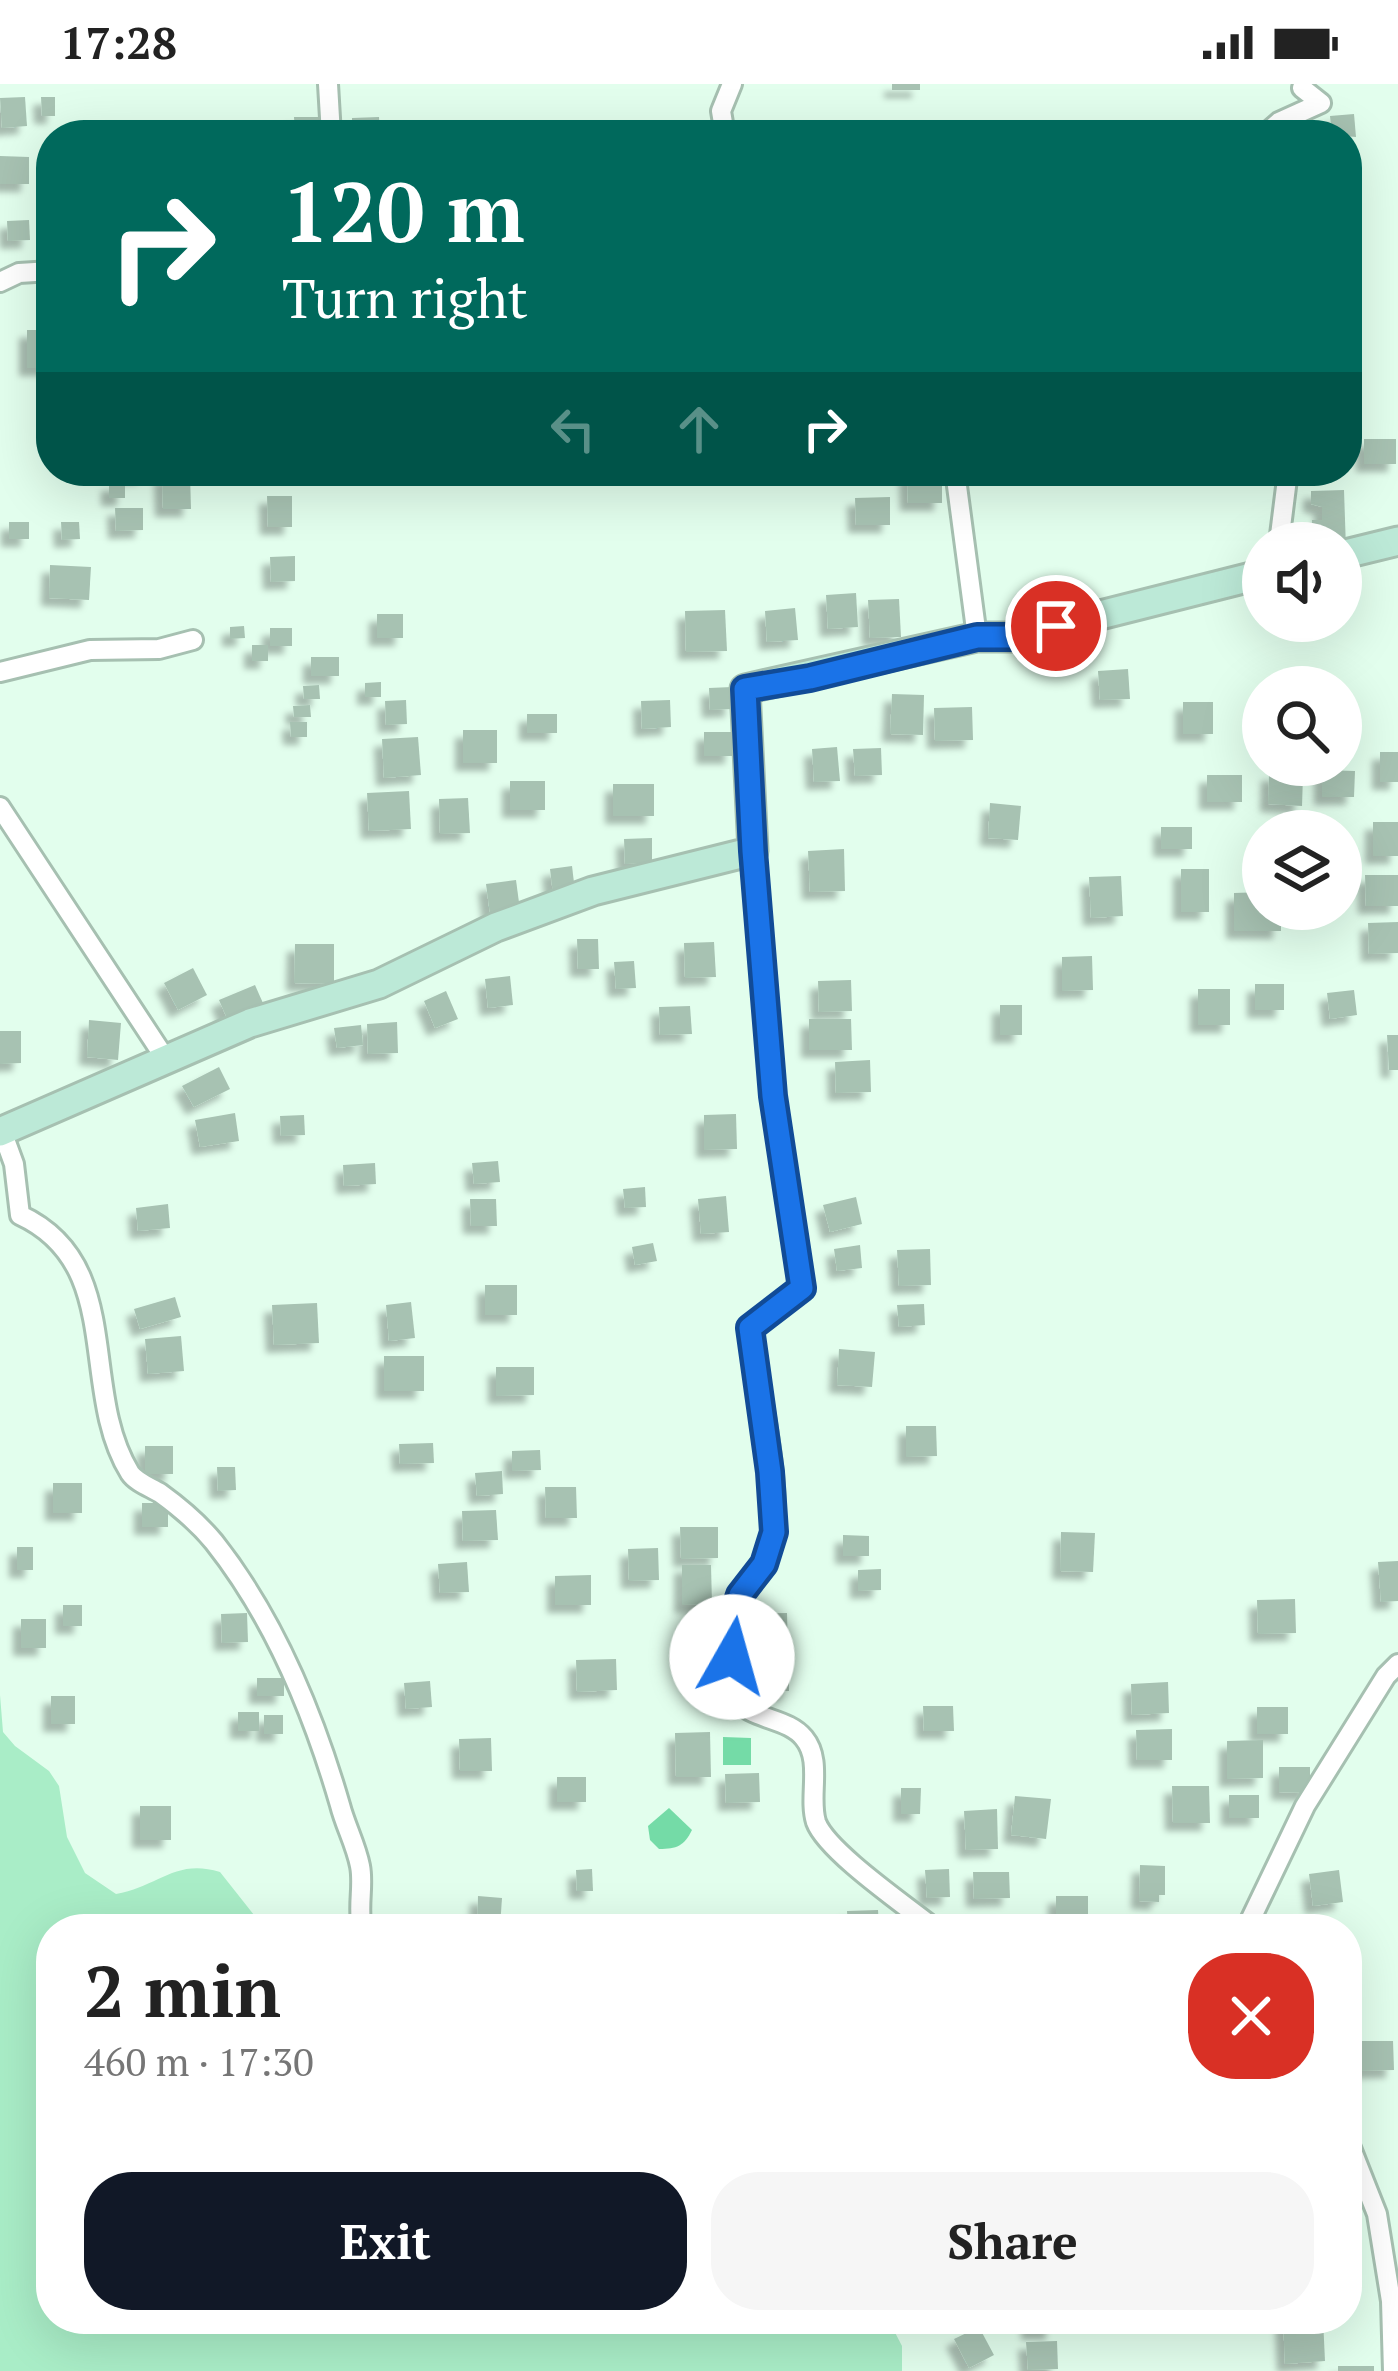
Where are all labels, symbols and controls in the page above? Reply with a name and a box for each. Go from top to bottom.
text: 17:28 [60,12,177,72]
text: 120 m [282,155,525,266]
icon: right [84,168,240,324]
text: Turn right [282,262,528,333]
icon: left [540,396,606,462]
icon: ahead [666,396,732,462]
icon: right [792,396,858,462]
map controls [1242,522,1362,930]
button: sound [1242,522,1362,642]
pin [1005,575,1107,677]
icon: arrive [1023,593,1089,659]
button: search [1242,666,1362,786]
button: layers [1242,810,1362,930]
position arrow [669,1594,795,1720]
text: 2 min [84,1942,281,2038]
button: close [1188,1953,1314,2079]
text: 460 m · 17:30 [84,2035,314,2087]
button: Exit [84,2172,687,2310]
button: Share [711,2172,1314,2310]

